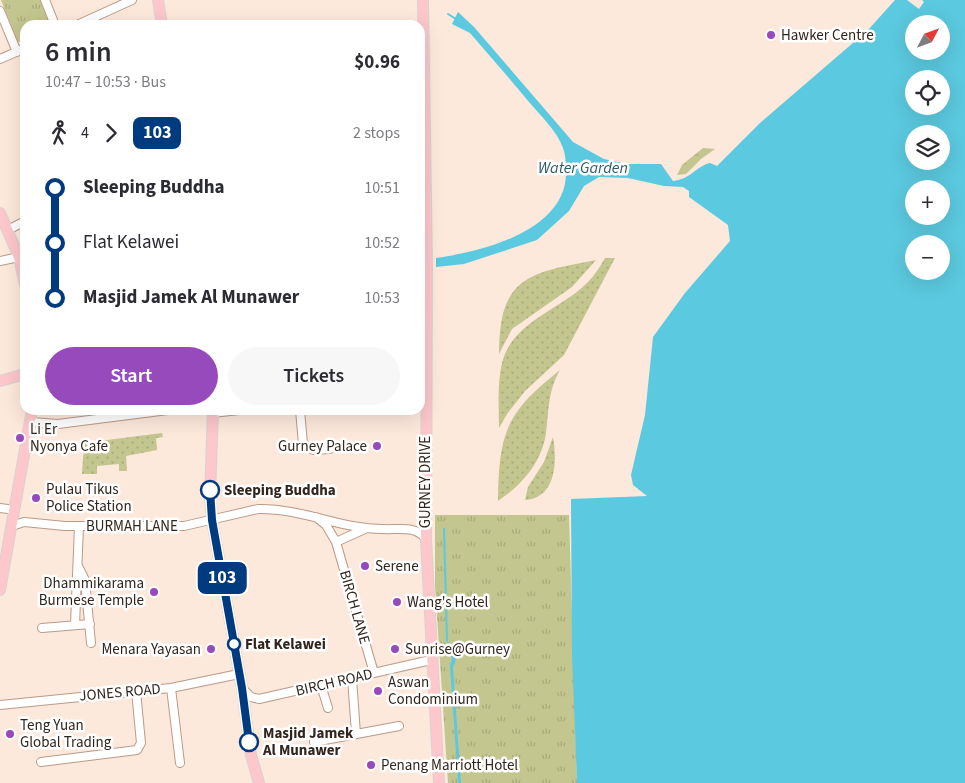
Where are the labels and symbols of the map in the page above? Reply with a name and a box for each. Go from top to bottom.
north arrow [905,15,950,60]
place label: Hawker Centre [781,25,874,46]
marker: Hawker Centre [765,29,777,41]
water label: Water Garden [538,157,628,179]
place label: Li Er Nyonya Cafe [30,419,108,457]
marker: Li Er Nyonya Cafe [14,432,26,444]
place label: Gurney Palace [278,436,367,457]
street label: GURNEY DRIVE [415,436,436,528]
marker: Gurney Palace [371,440,383,452]
place label: Pulau Tikus Police Station [46,479,132,517]
marker: Sleeping Buddha [200,480,220,500]
place label: Sleeping Buddha [224,480,336,501]
marker: Pulau Tikus Police Station [30,492,42,504]
street label: BURMAH LANE [86,516,178,537]
place label: Serene [375,556,419,577]
marker: Serene [359,560,371,572]
line badge: 103 [193,562,251,594]
street label: BIRCH LANE [334,568,375,647]
place label: Dhammikarama Burmese Temple [39,573,144,611]
marker: Dhammikarama Burmese Temple [148,586,160,598]
place label: Wang's Hotel [407,592,489,613]
marker: Wang's Hotel [391,596,403,608]
place label: Flat Kelawei [245,634,326,655]
marker: Flat Kelawei [227,637,241,651]
place label: Menara Yayasan [101,639,201,660]
place label: Sunrise@Gurney [405,639,510,660]
marker: Menara Yayasan [205,643,217,655]
marker: Sunrise@Gurney [389,643,401,655]
street label: BIRCH ROAD [294,663,375,702]
place label: Aswan Condominium [388,672,478,710]
street label: JONES ROAD [79,678,162,707]
marker: Aswan Condominium [372,685,384,697]
place label: Teng Yuan Global Trading [20,715,112,753]
place label: Masjid Jamek Al Munawer [262,723,354,761]
marker: Teng Yuan Global Trading [4,728,16,740]
marker: Masjid Jamek Al Munawer [239,732,259,752]
place label: Penang Marriott Hotel [381,755,518,776]
marker: Penang Marriott Hotel [365,759,377,771]

